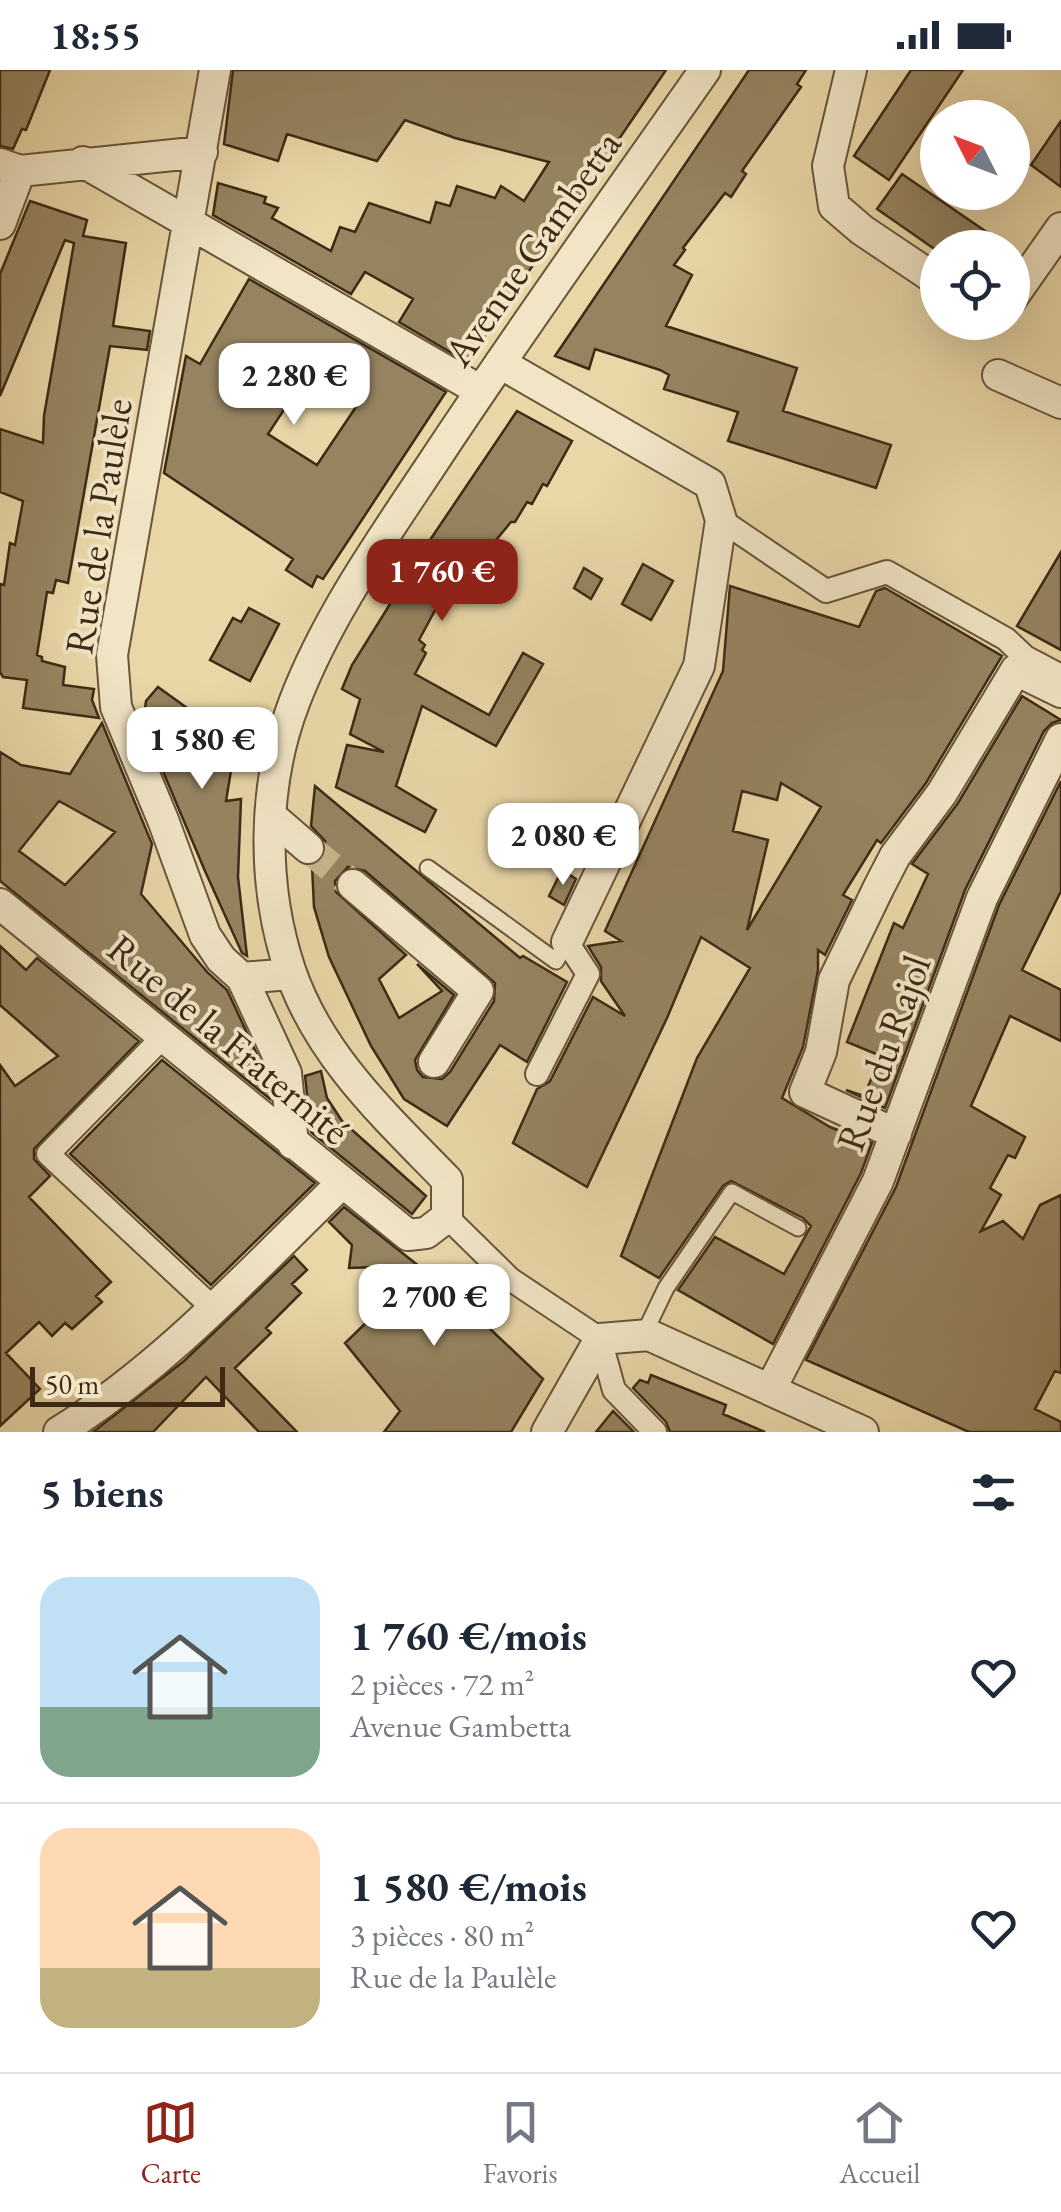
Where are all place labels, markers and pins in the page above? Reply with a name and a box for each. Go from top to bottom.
pin: 2 280 € [202,343,386,428]
pin: 1 760 € [350,539,534,624]
pin: 1 580 € [110,707,294,792]
pin: 2 080 € [471,803,655,888]
pin: 2 700 € [342,1264,526,1349]

